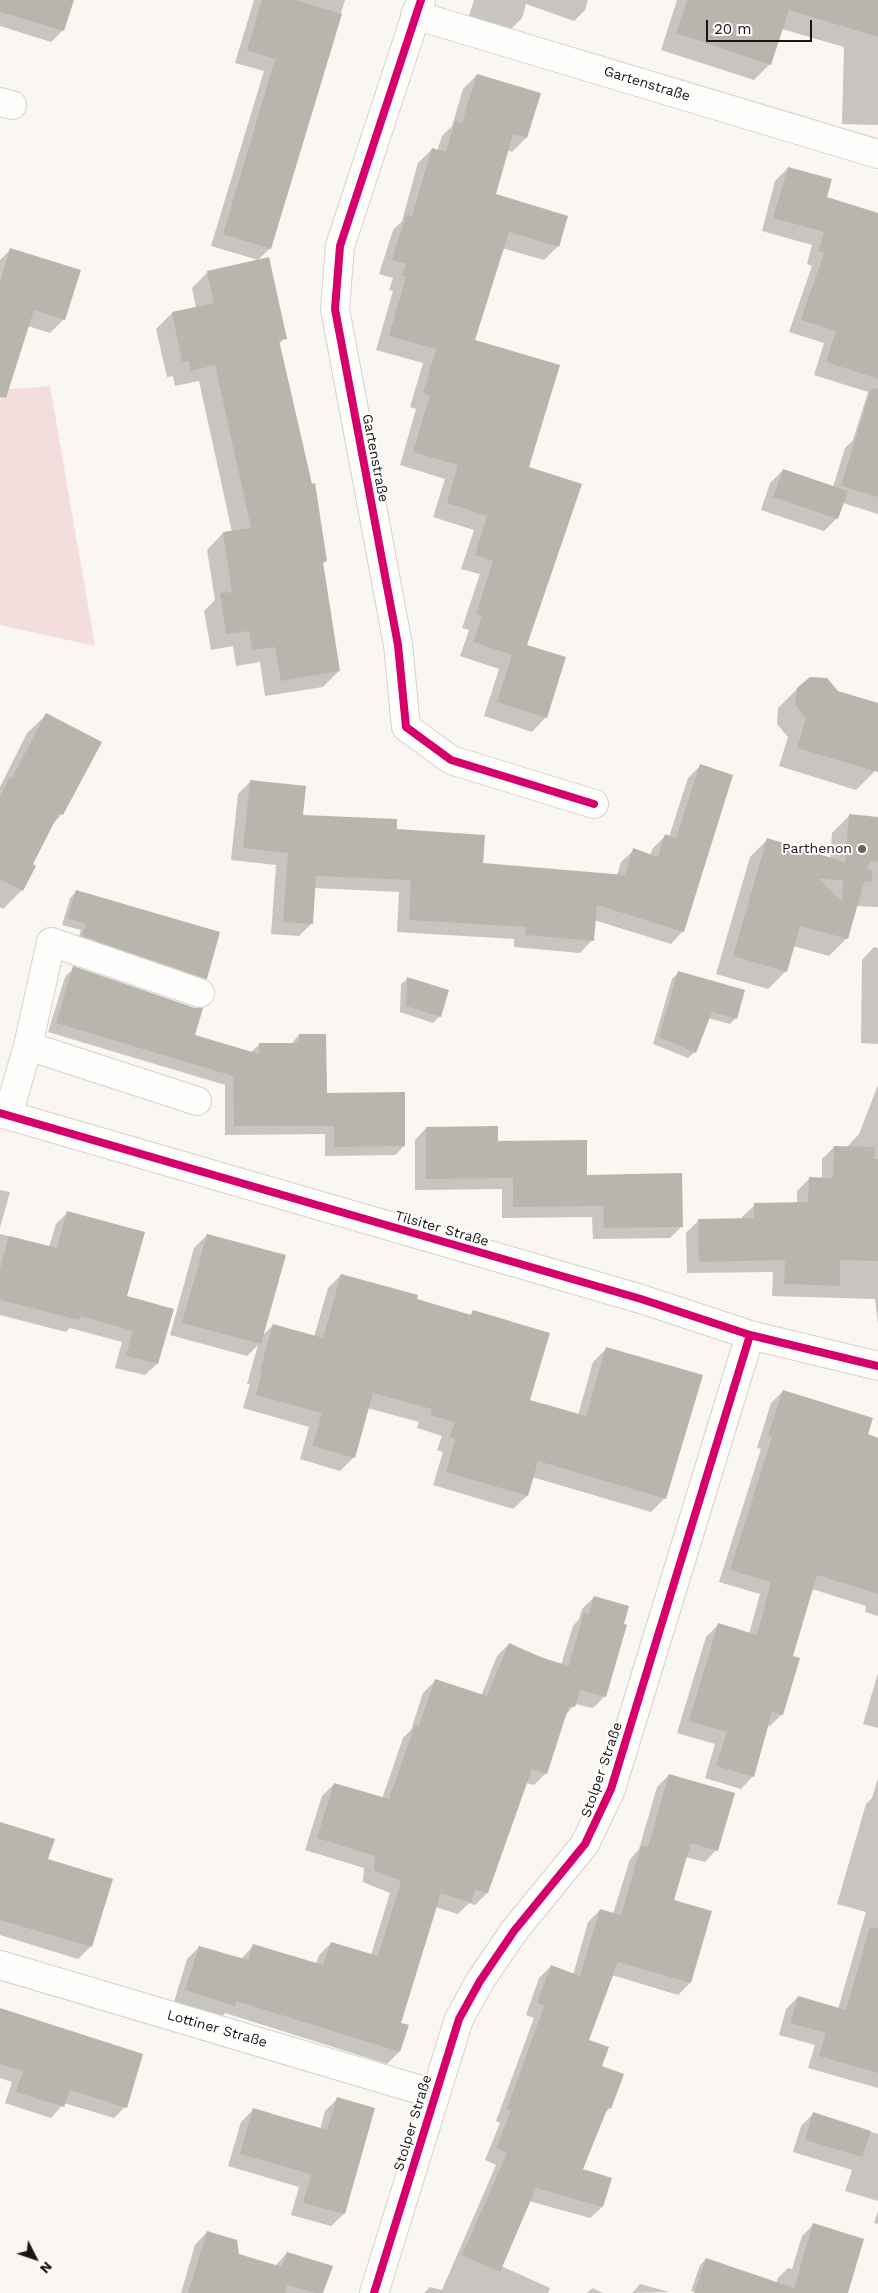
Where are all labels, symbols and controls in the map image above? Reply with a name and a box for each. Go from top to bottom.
scale bar [708,10,814,42]
text: 20 m [714,20,752,38]
street label: Gartenstraße [602,63,692,105]
street label: Gartenstraße [358,413,392,503]
place label: Parthenon [782,841,852,857]
marker: Parthenon [856,843,868,855]
street label: Tilsiter Straße [393,1208,491,1250]
street label: Stolper Straße [578,1720,626,1820]
street label: Lottiner Straße [165,2007,269,2051]
street label: Stolper Straße [390,2073,436,2173]
north arrow [10,2233,60,2283]
text: N [37,2259,56,2277]

